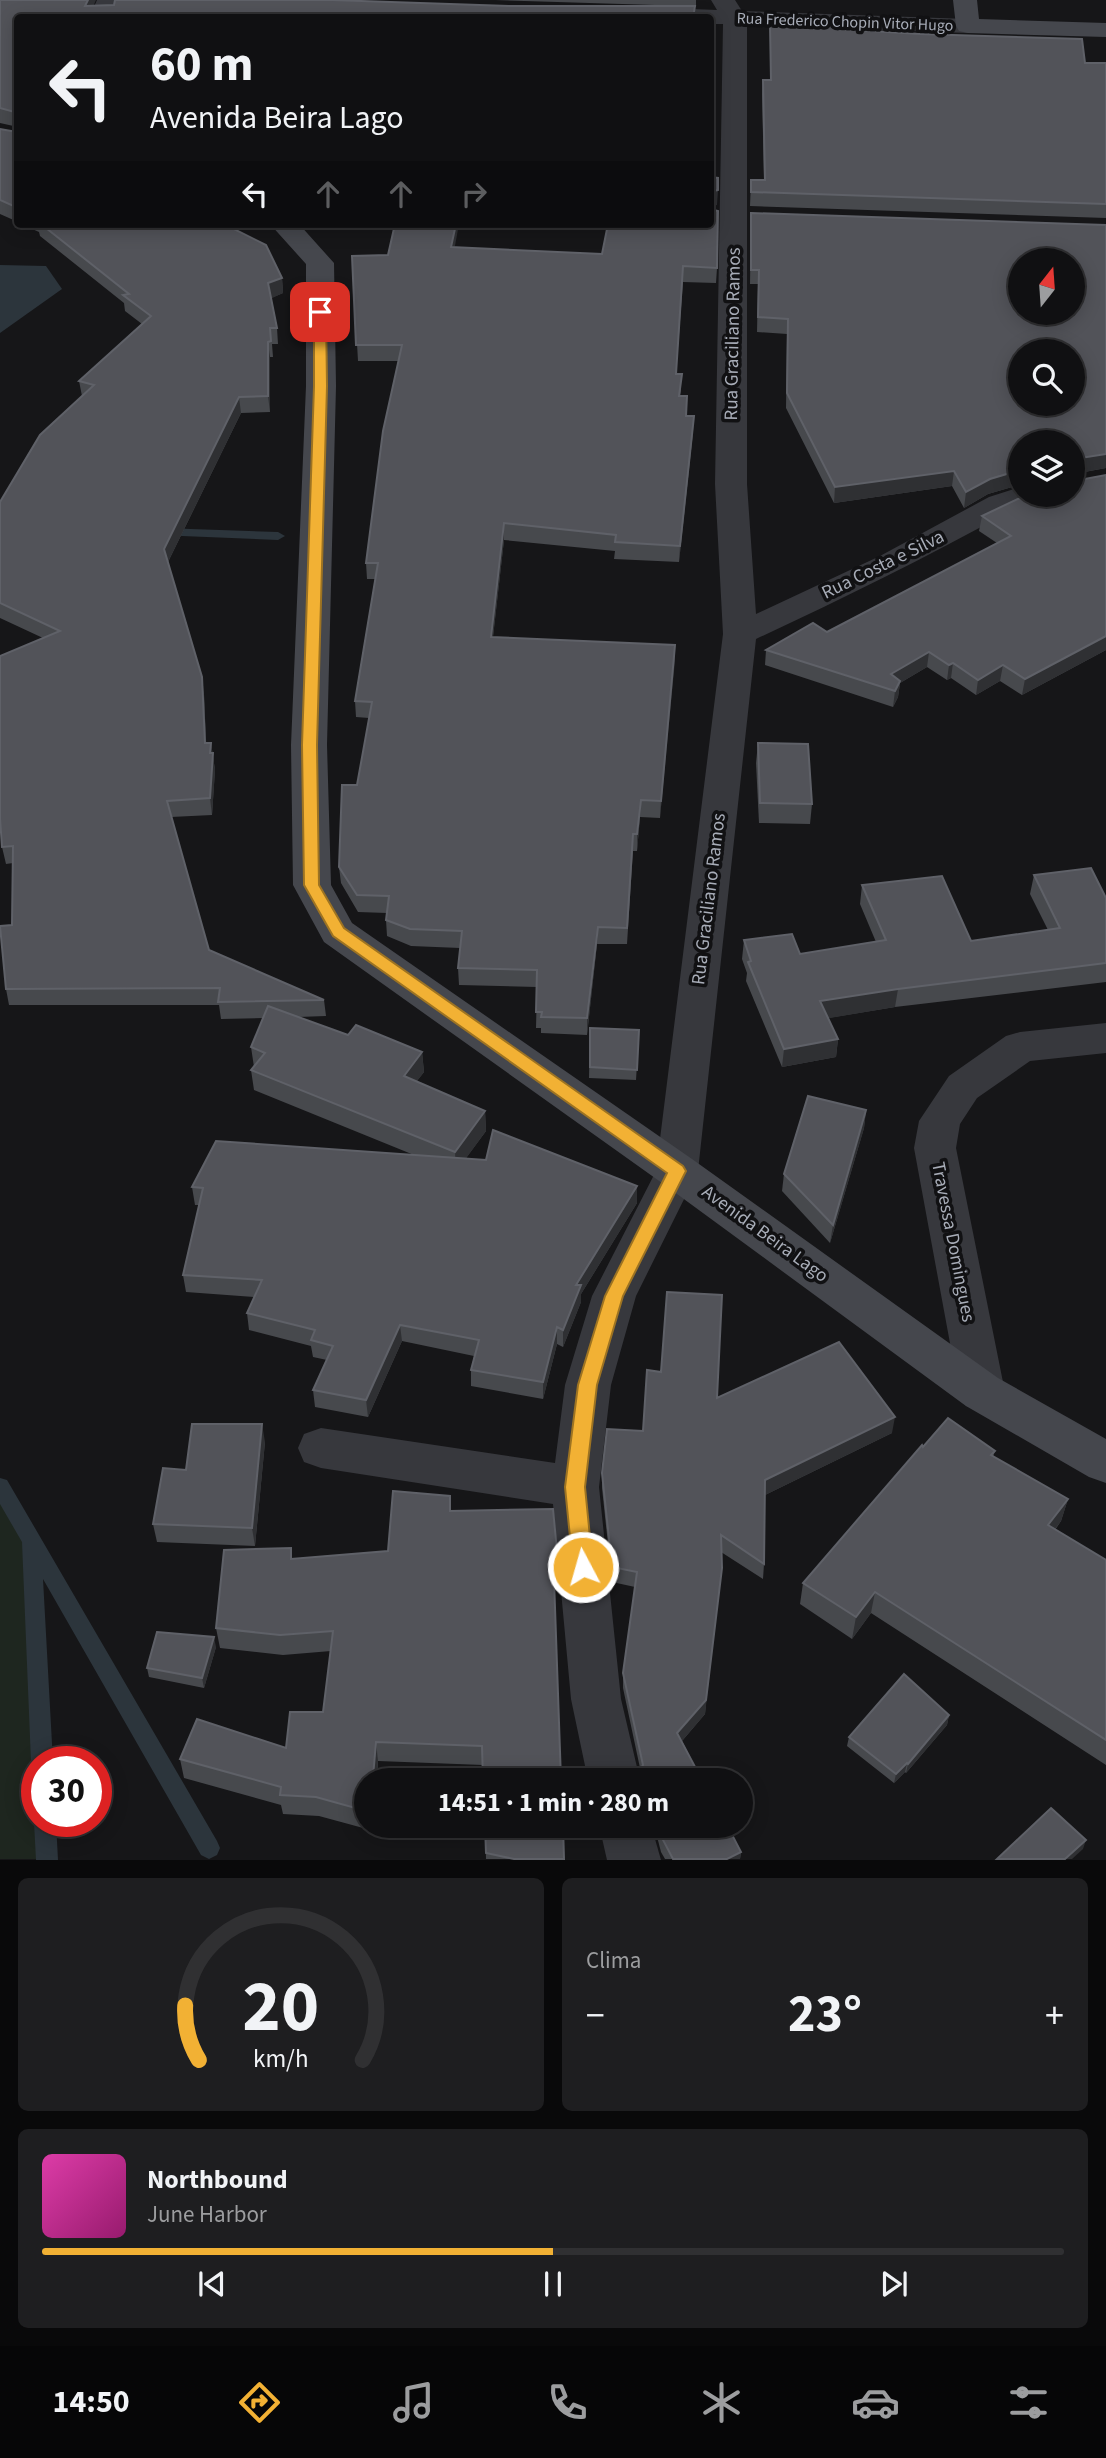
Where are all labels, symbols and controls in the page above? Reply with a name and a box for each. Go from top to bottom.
street label: Rua Frederico Chopin Vitor Hugo [736,7,954,37]
text: 60 m [150,30,254,100]
icon: left [35,42,126,133]
text: Avenida Beira Lago [150,95,404,141]
icon: left [236,175,274,213]
icon: ahead [309,175,347,213]
icon: ahead [382,175,420,213]
icon: right [455,175,493,213]
street label: Rua Graciliano Ramos [718,247,748,421]
north arrow [1008,248,1085,326]
map controls [1008,248,1085,507]
pin [290,282,350,342]
icon: arrive [301,293,339,331]
button: search [1008,339,1085,416]
button: layers [1008,430,1085,507]
street label: Rua Costa e Silva [817,524,949,606]
street label: Rua Graciliano Ramos [685,811,733,987]
street label: Travessa Domingues [924,1160,982,1324]
street label: Avenida Beira Lago [696,1179,834,1289]
position arrow [546,1530,620,1604]
speed limit sign: 30 [21,1746,112,1837]
text: 14:51 · 1 min · 280 m [438,1784,669,1821]
text: Clima [586,1944,641,1977]
text: 20 [243,1956,319,2060]
text: 23° [788,1978,862,2052]
text: − [586,1989,605,2043]
text: + [1045,1989,1064,2043]
text: km/h [253,2041,309,2077]
text: Northbound [147,2161,288,2198]
text: June Harbor [147,2198,267,2231]
icon: previous [193,2265,231,2303]
icon: pause [534,2265,572,2303]
icon: next [875,2265,913,2303]
icon: directions [235,2378,284,2427]
icon: music [389,2378,438,2427]
icon: phone [543,2378,592,2427]
icon: climate [697,2378,746,2427]
icon: car [851,2378,900,2427]
icon: filters [1004,2378,1053,2427]
text: 14:50 [52,2379,130,2425]

